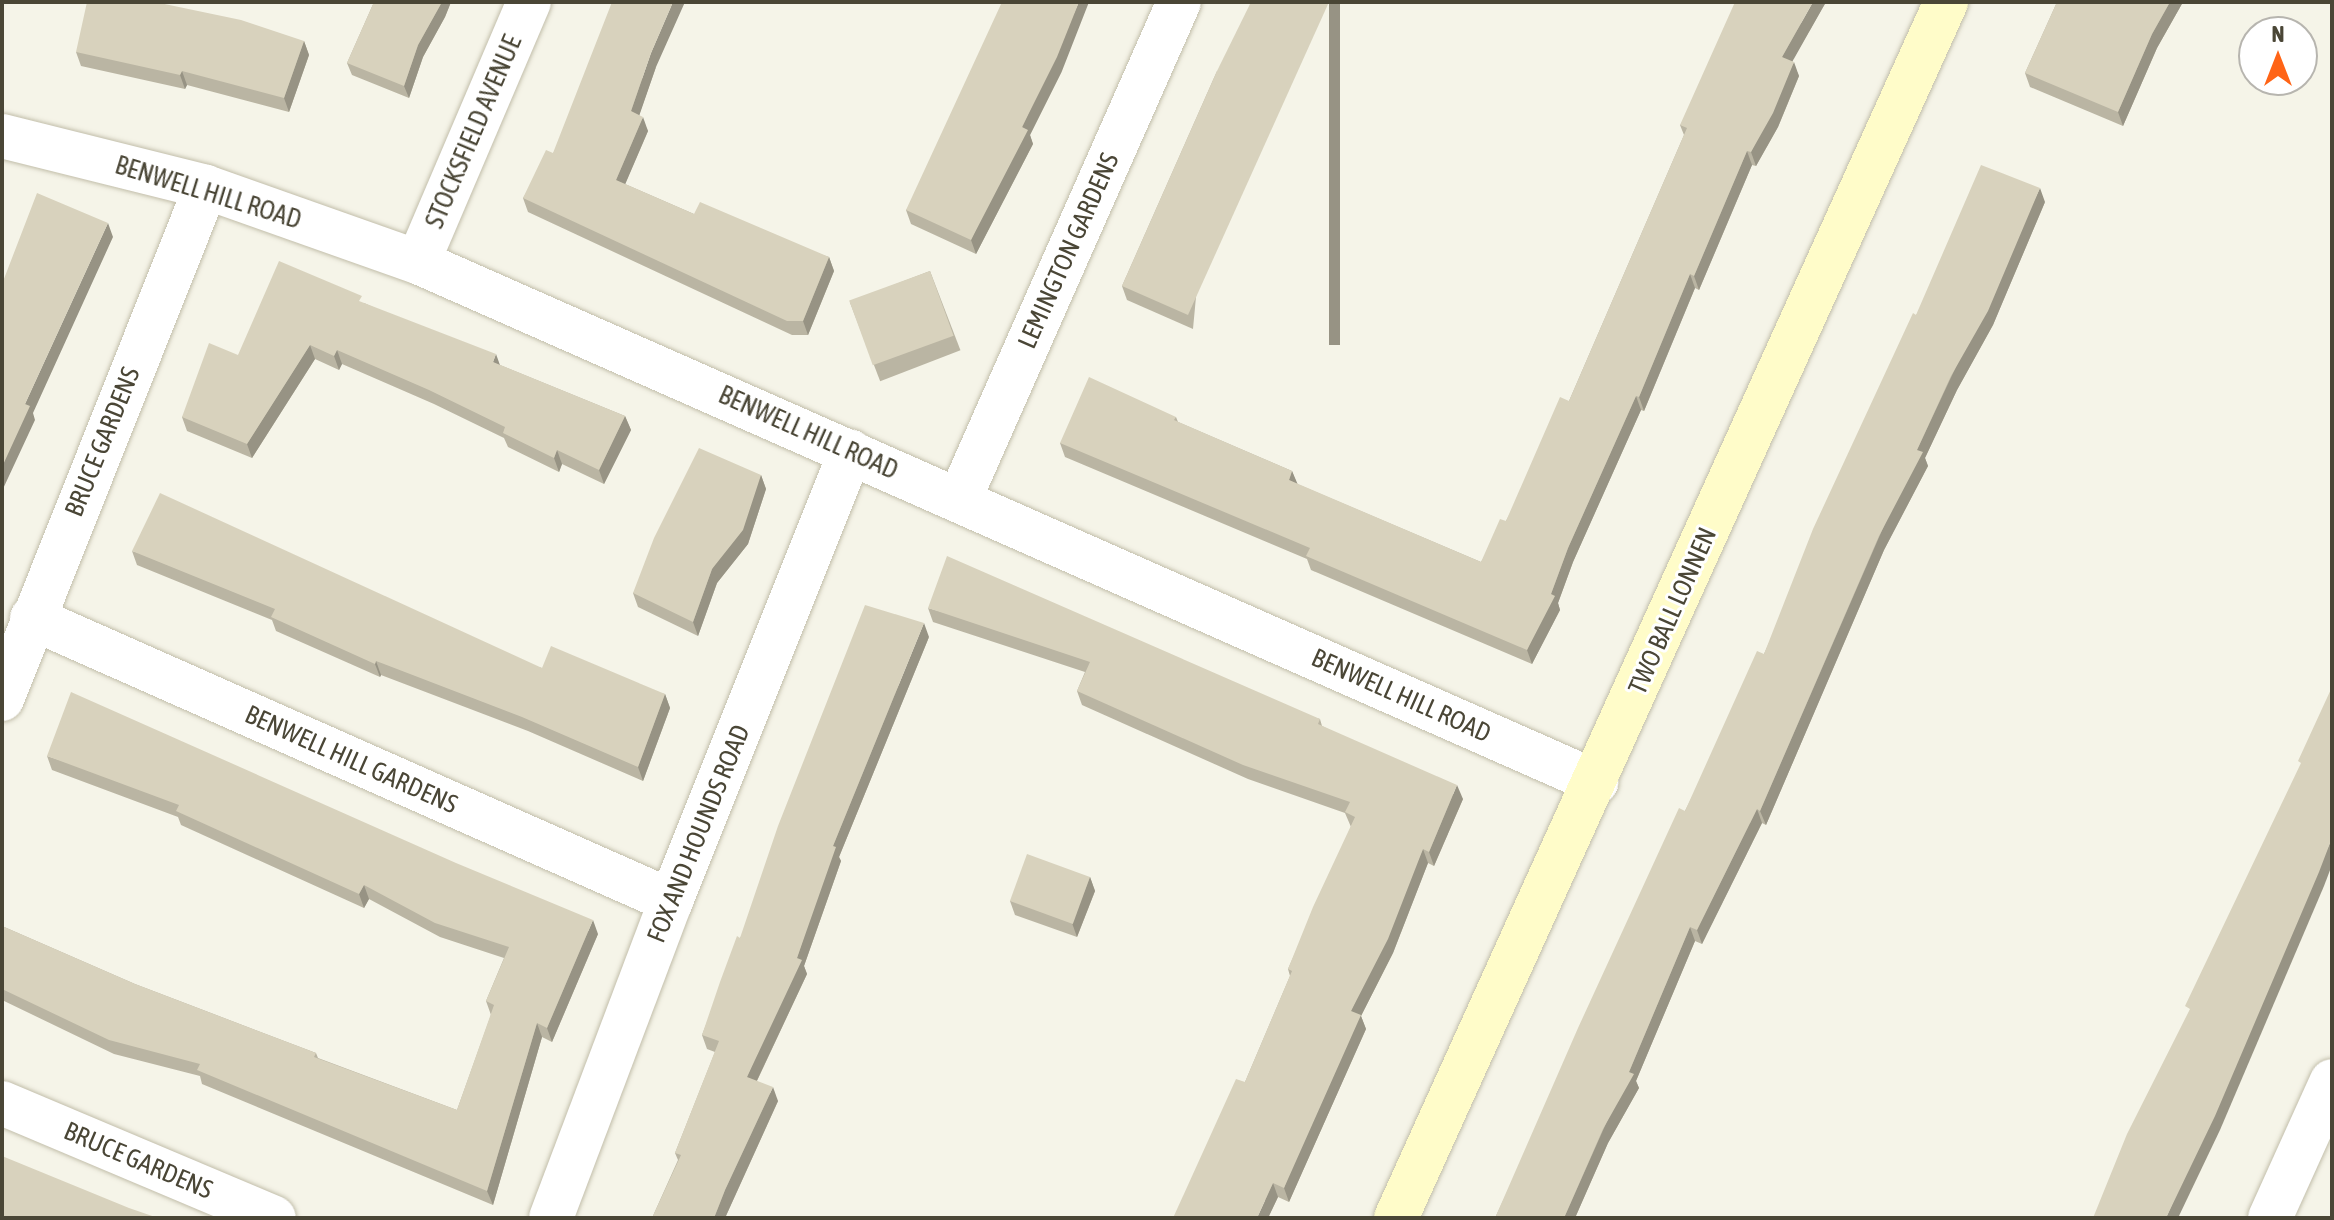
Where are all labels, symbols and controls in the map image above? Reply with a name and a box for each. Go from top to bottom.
north arrow [2238,16,2318,96]
text: N [2272,21,2284,47]
street label: STOCKSFIELD AVENUE [419,31,529,233]
street label: LEMINGTON GARDENS [1012,148,1126,354]
street label: BENWELL HILL ROAD [111,150,305,236]
street label: BRUCE GARDENS [59,363,147,521]
street label: BENWELL HILL ROAD [713,379,903,487]
street label: TWO BALL LONNEN [1622,523,1724,699]
street label: BENWELL HILL ROAD [1306,642,1496,750]
street label: BENWELL HILL GARDENS [240,699,462,821]
street label: FOX AND HOUNDS ROAD [641,721,757,947]
street label: BRUCE GARDENS [59,1116,217,1206]

